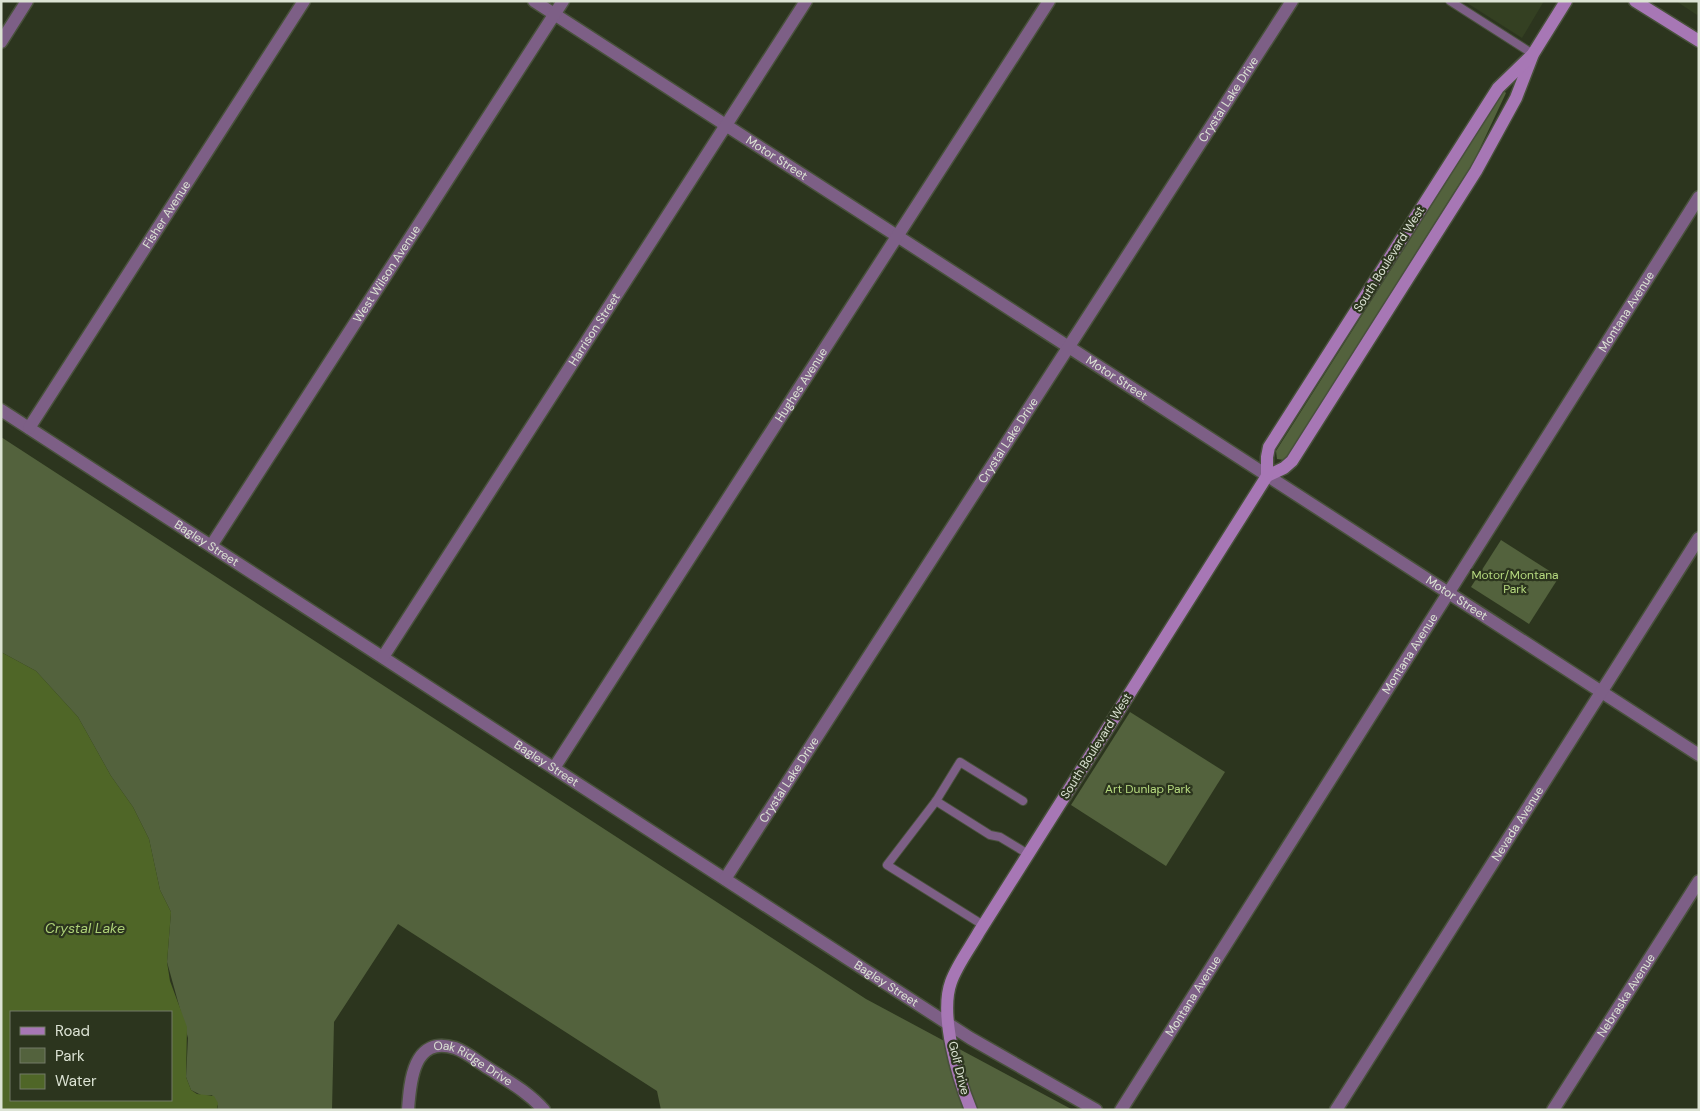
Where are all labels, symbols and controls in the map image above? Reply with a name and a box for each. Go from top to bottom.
street label: Crystal Lake Drive [1195,53,1262,145]
street label: Motor Street [743,132,811,184]
street label: Fisher Avenue [139,177,194,251]
street label: South Boulevard West [1350,203,1428,315]
street label: West Wilson Avenue [349,222,424,326]
street label: Montana Avenue [1595,268,1658,355]
street label: Harrison Street [565,289,624,369]
street label: Hughes Avenue [771,344,831,425]
street label: Motor Street [1083,352,1151,404]
street label: Crystal Lake Drive [975,394,1042,487]
street label: Bagley Street [171,516,242,570]
park label: Motor/Montana Park [1471,567,1559,597]
street label: Motor Street [1423,572,1491,624]
street label: Montana Avenue [1378,610,1442,697]
street label: South Boulevard West [1057,690,1135,802]
street label: Crystal Lake Drive [755,734,823,826]
street label: Bagley Street [511,737,582,790]
park label: Art Dunlap Park [1105,781,1191,797]
street label: Nevada Avenue [1488,783,1547,864]
water label: Crystal Lake [45,919,125,937]
street label: Nebraska Avenue [1593,950,1659,1040]
street label: Montana Avenue [1162,952,1225,1039]
street label: Bagley Street [851,957,922,1011]
legend [10,1011,172,1101]
text: Road [55,1021,90,1041]
street label: Oak Ridge Drive [433,1037,516,1090]
street label: Golf Drive [945,1040,973,1097]
text: Park [55,1046,85,1066]
text: Water [55,1071,97,1091]

